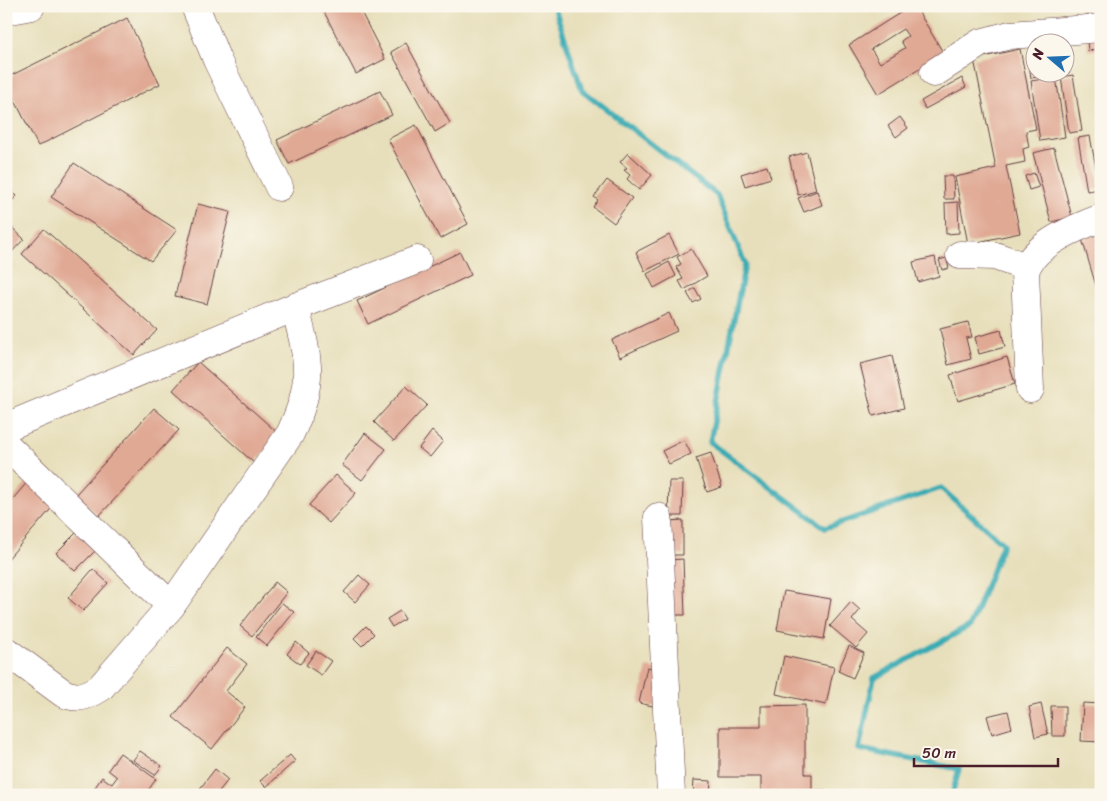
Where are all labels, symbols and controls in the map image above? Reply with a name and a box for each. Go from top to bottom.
north arrow [1024,32,1074,82]
text: N [1024,45,1052,64]
scale bar [914,736,1058,768]
text: 50 m [922,740,957,766]

